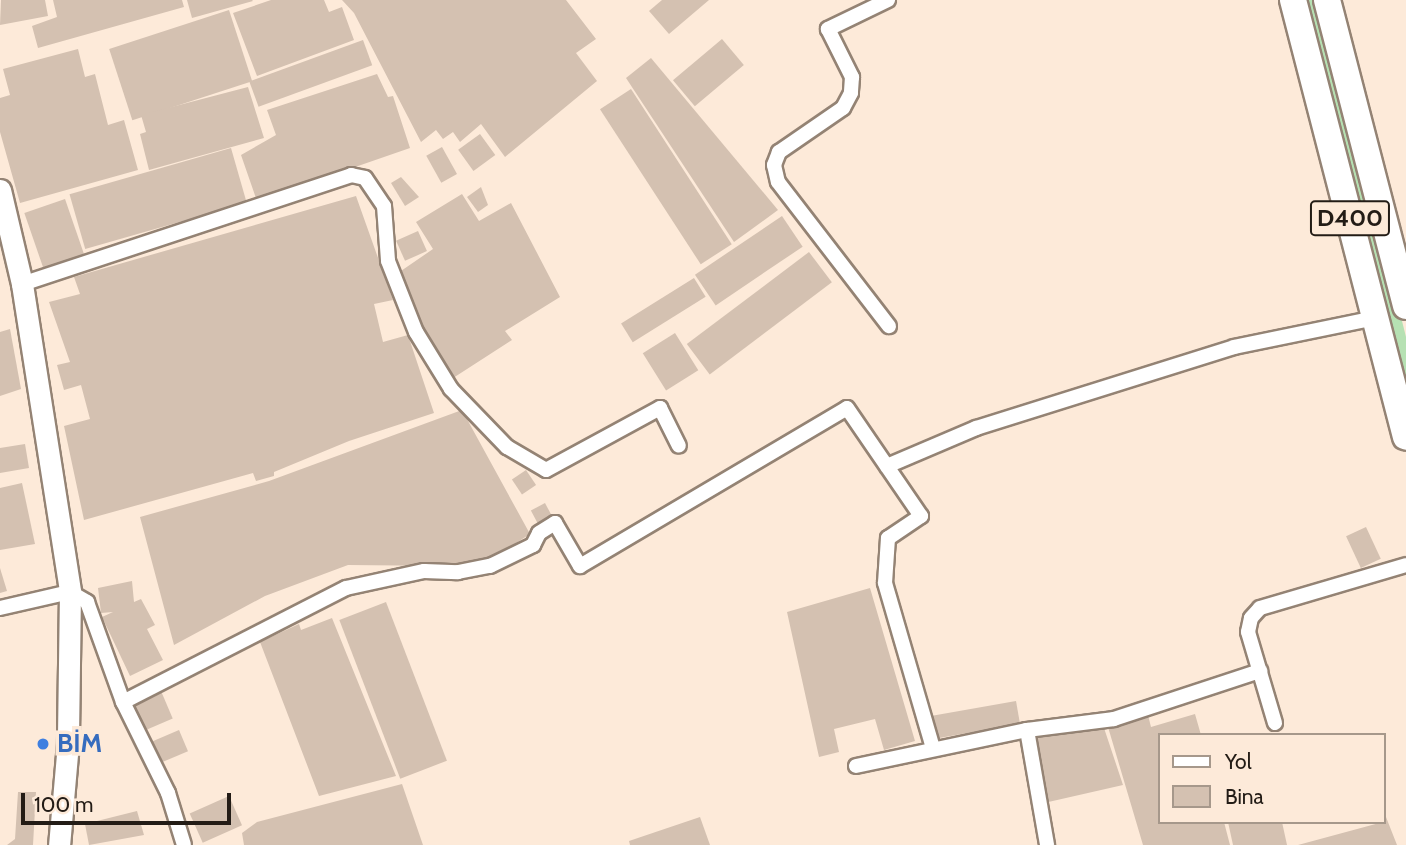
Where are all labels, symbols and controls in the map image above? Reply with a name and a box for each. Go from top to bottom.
road number: D400 [1310,198,1390,238]
place label: BİM [57,728,102,760]
legend [1158,733,1385,824]
marker: BİM [35,736,51,752]
text: Yol [1225,749,1252,774]
scale bar [24,778,234,822]
text: Bina [1225,784,1264,809]
text: 100 m [34,792,93,817]

